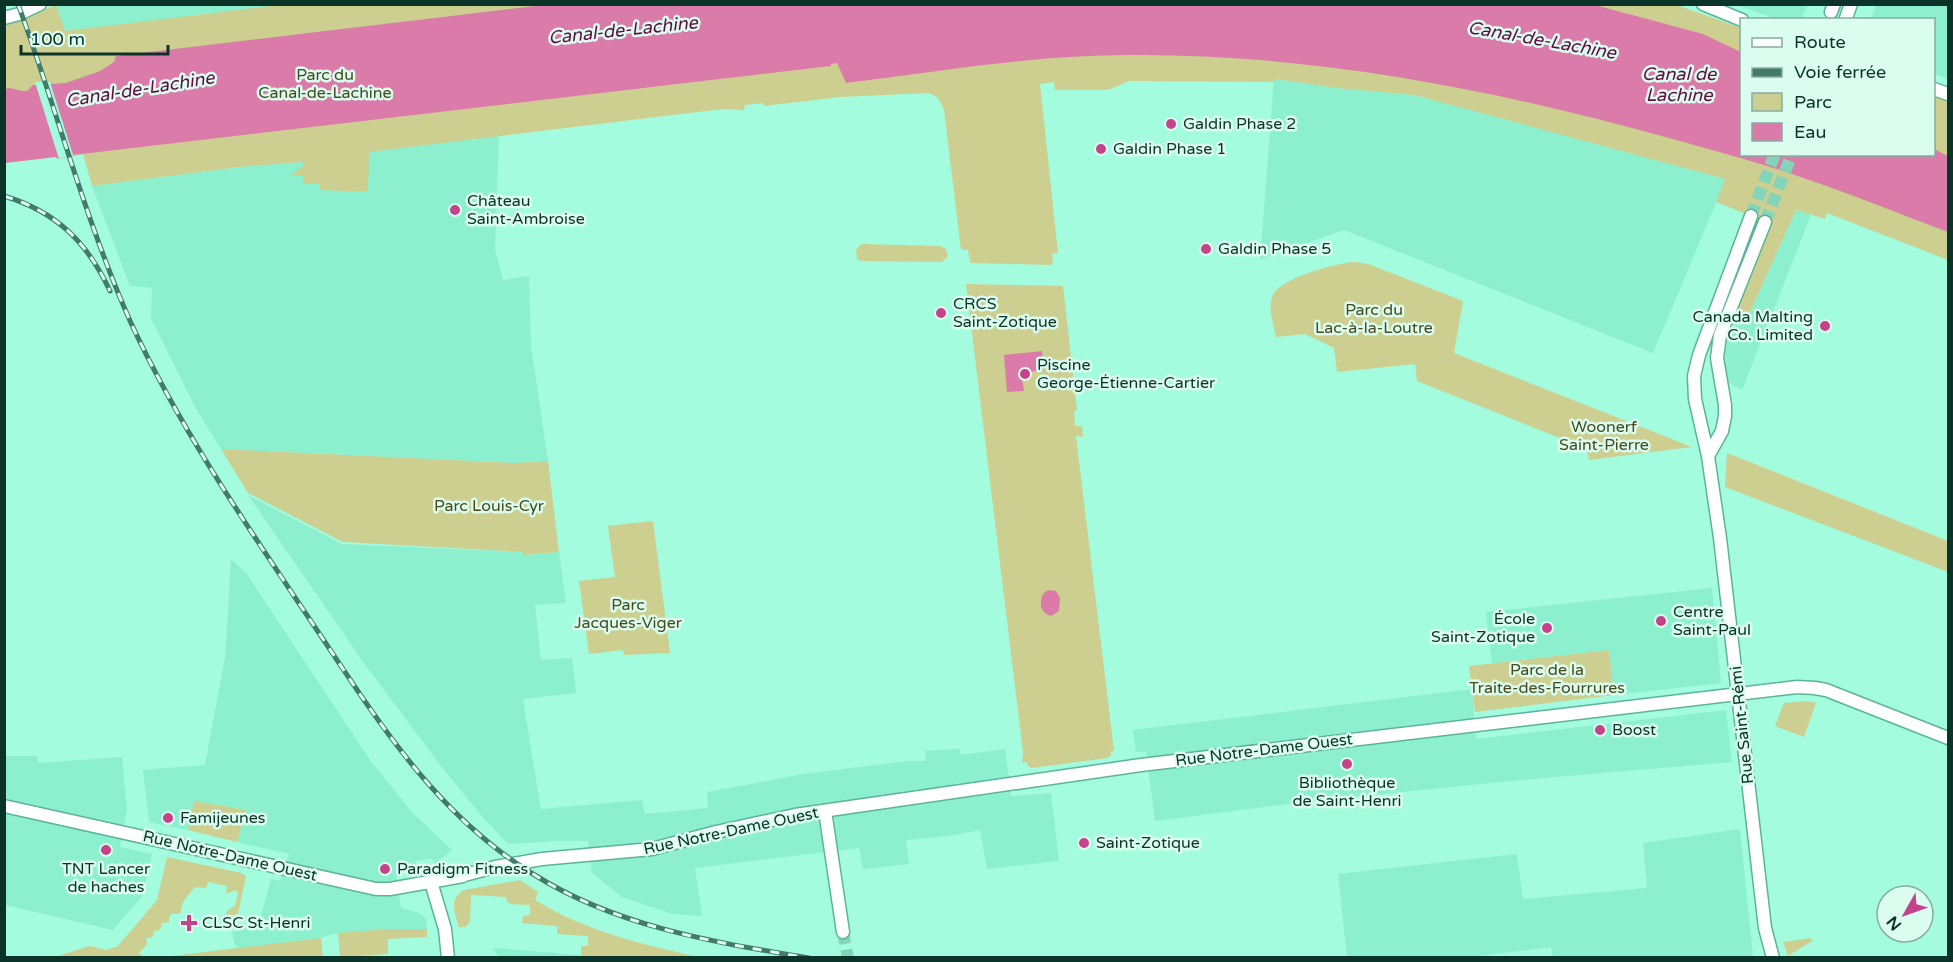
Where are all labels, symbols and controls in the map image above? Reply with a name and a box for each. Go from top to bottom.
water label: Canal-de-Lachine [547,11,700,49]
water label: Canal-de-Lachine [1466,16,1619,64]
scale bar [21,18,168,56]
legend [1740,18,1935,156]
text: 100 m [30,28,85,50]
text: Route [1794,31,1846,53]
text: Voie ferrée [1794,61,1886,83]
water label: Canal de Lachine [1642,63,1717,106]
park label: Parc du Canal-de-Lachine [258,65,392,103]
water label: Canal-de-Lachine [64,66,217,112]
text: Parc [1794,91,1832,113]
place label: Galdin Phase 2 [1183,114,1296,134]
marker: Galdin Phase 2 [1164,117,1178,131]
text: Eau [1794,121,1826,143]
place label: Galdin Phase 1 [1113,139,1226,159]
marker: Galdin Phase 1 [1094,142,1108,156]
place label: Château Saint-Ambroise [467,191,585,229]
marker: Château Saint-Ambroise [448,203,462,217]
place label: Galdin Phase 5 [1218,239,1331,259]
marker: Galdin Phase 5 [1199,242,1213,256]
place label: CRCS Saint-Zotique [953,294,1057,332]
park label: Parc du Lac-à-la-Loutre [1315,300,1433,338]
marker: CRCS Saint-Zotique [934,306,948,320]
place label: Canada Malting Co. Limited [1693,307,1813,345]
marker: Canada Malting Co. Limited [1818,319,1832,333]
place label: Piscine George-Étienne-Cartier [1037,355,1216,393]
marker: Piscine George-Étienne-Cartier [1018,367,1032,381]
park label: Woonerf Saint-Pierre [1559,417,1649,455]
park label: Parc Louis-Cyr [434,496,545,516]
park label: Parc Jacques-Viger [574,595,683,633]
place label: Centre Saint-Paul [1673,602,1751,640]
place label: École Saint-Zotique [1431,609,1535,647]
marker: Centre Saint-Paul [1654,614,1668,628]
marker: École Saint-Zotique [1540,621,1554,635]
park label: Parc de la Traite-des-Fourrures [1469,660,1625,698]
street label: Rue Saint-Rémi [1726,665,1758,785]
place label: Boost [1612,720,1656,740]
marker: Boost [1593,723,1607,737]
street label: Rue Notre-Dame Ouest [1174,729,1354,771]
marker: Bibliothèque de Saint-Henri [1340,757,1354,771]
place label: Bibliothèque de Saint-Henri [1292,773,1402,811]
street label: Rue Notre-Dame Ouest [642,803,820,859]
place label: Famijeunes [180,808,266,828]
marker: Famijeunes [161,811,175,825]
street label: Rue Notre-Dame Ouest [141,826,319,886]
place label: Saint-Zotique [1096,833,1200,853]
marker: Saint-Zotique [1077,836,1091,850]
marker: TNT Lancer de haches [99,843,113,857]
place label: TNT Lancer de haches [62,859,151,897]
place label: Paradigm Fitness [397,859,528,879]
marker: Paradigm Fitness [378,862,392,876]
north arrow [1875,884,1935,944]
text: N [1882,912,1906,934]
place label: CLSC St-Henri [202,913,310,933]
marker: CLSC St-Henri [180,914,198,932]

